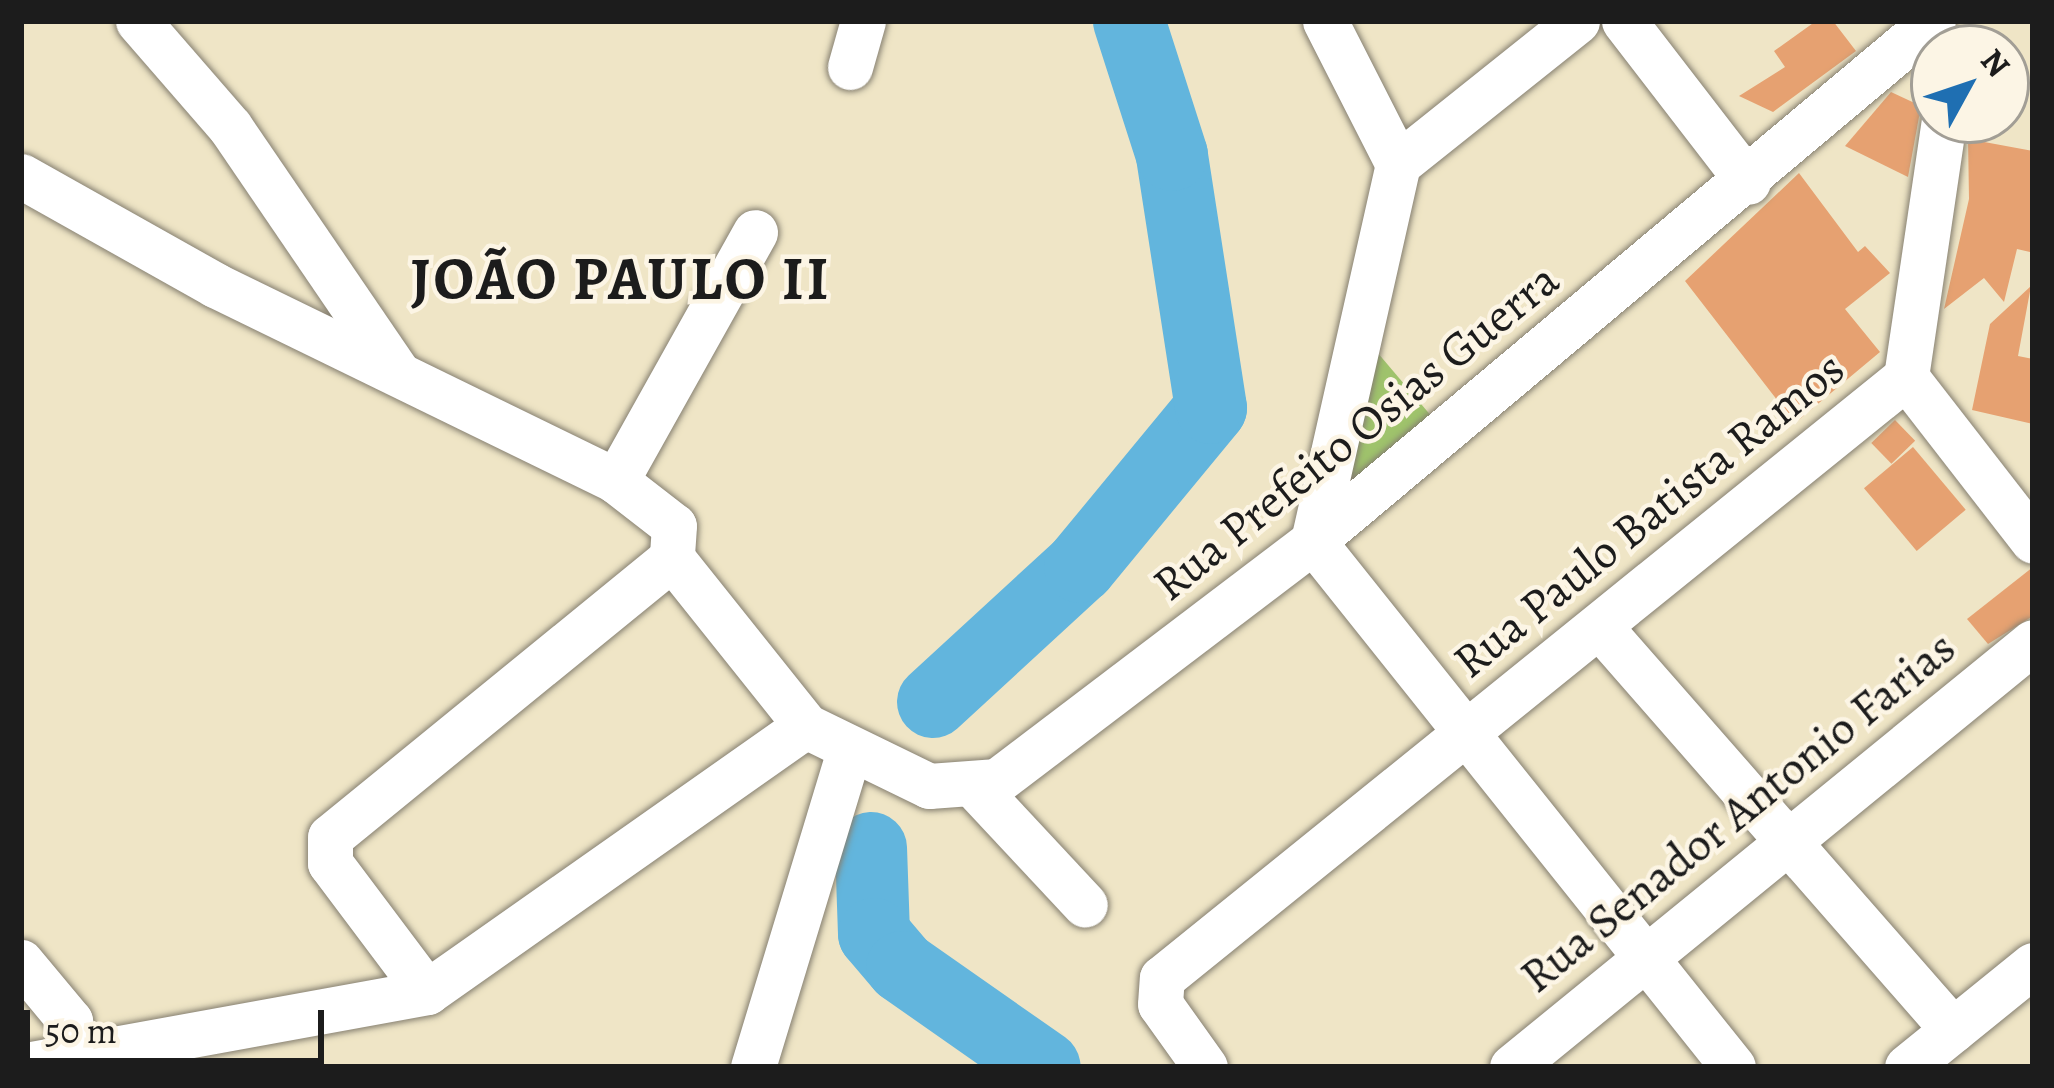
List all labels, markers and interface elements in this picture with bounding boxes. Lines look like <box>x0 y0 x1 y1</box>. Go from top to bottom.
north arrow <box>1910 24 2030 144</box>
text: N <box>1971 39 2021 86</box>
district label: JOÃO PAULO II <box>411 243 831 315</box>
street label: Rua Prefeito Osias Guerra <box>1142 251 1570 613</box>
street label: Rua Paulo Batista Ramos <box>1442 340 1856 690</box>
street label: Rua Senador Antonio Farias <box>1509 619 1967 1005</box>
scale bar <box>30 986 330 1060</box>
text: 50 m <box>45 1006 117 1055</box>

